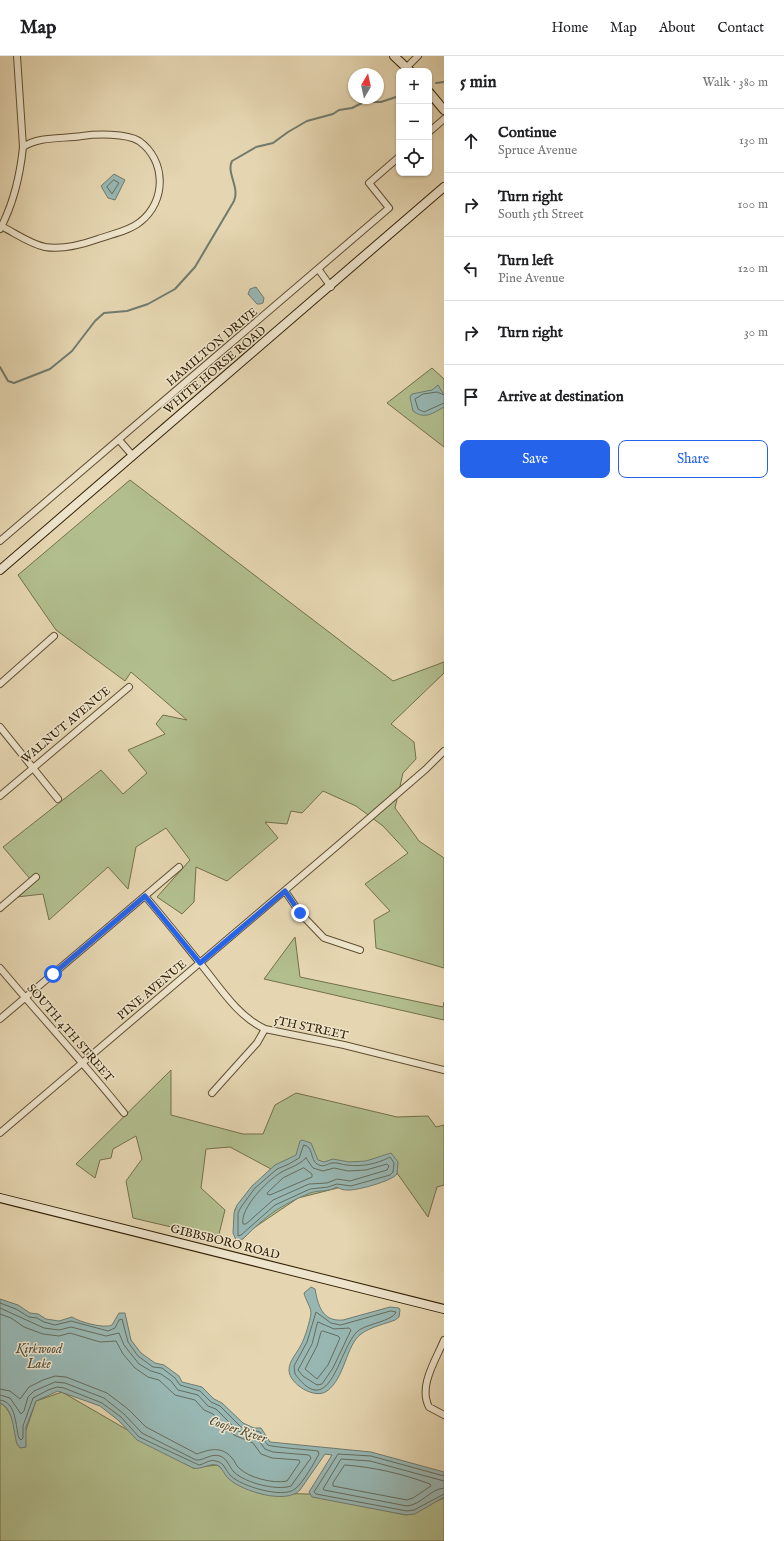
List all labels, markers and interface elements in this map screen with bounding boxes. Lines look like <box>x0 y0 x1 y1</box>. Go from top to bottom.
text: Map <box>20 16 56 40</box>
text: Home <box>552 19 588 37</box>
text: Map <box>610 19 637 37</box>
text: About <box>659 19 695 37</box>
text: Contact <box>717 19 764 37</box>
north arrow <box>348 68 384 104</box>
map controls <box>396 68 432 176</box>
button: + <box>396 68 432 104</box>
text: 5 min <box>460 72 497 93</box>
text: Walk · 380 m <box>703 74 768 91</box>
button: − <box>396 104 432 140</box>
text: Continue <box>498 123 556 142</box>
icon: ahead <box>460 130 482 152</box>
text: 130 m <box>739 132 768 149</box>
button: locate <box>396 140 432 176</box>
text: Spruce Avenue <box>498 142 577 159</box>
text: Turn right <box>498 187 563 206</box>
icon: right <box>460 194 482 216</box>
text: 100 m <box>738 196 768 213</box>
text: South 5th Street <box>498 206 584 223</box>
text: Turn left <box>498 251 554 270</box>
icon: left <box>460 258 482 280</box>
text: 120 m <box>738 260 768 277</box>
text: Pine Avenue <box>498 270 564 287</box>
street label: HAMILTON DRIVE <box>163 305 261 389</box>
icon: right <box>460 322 482 344</box>
street label: WHITE HORSE ROAD <box>161 323 270 417</box>
text: Turn right <box>498 323 563 342</box>
text: 30 m <box>744 324 768 341</box>
icon: arrive <box>460 386 482 408</box>
text: Arrive at destination <box>498 387 624 406</box>
button: Save <box>460 440 610 478</box>
button: Share <box>618 440 768 478</box>
street label: WALNUT AVENUE <box>18 683 114 767</box>
route end <box>291 904 309 922</box>
street label: PINE AVENUE <box>114 957 190 1023</box>
route start <box>44 965 62 983</box>
street label: SOUTH 4TH STREET <box>23 981 117 1085</box>
street label: 5TH STREET <box>273 1013 350 1043</box>
street label: GIBBSBORO ROAD <box>169 1221 282 1263</box>
water label: Kirkwood Lake <box>15 1341 63 1373</box>
water label: Cooper River <box>207 1413 270 1447</box>

